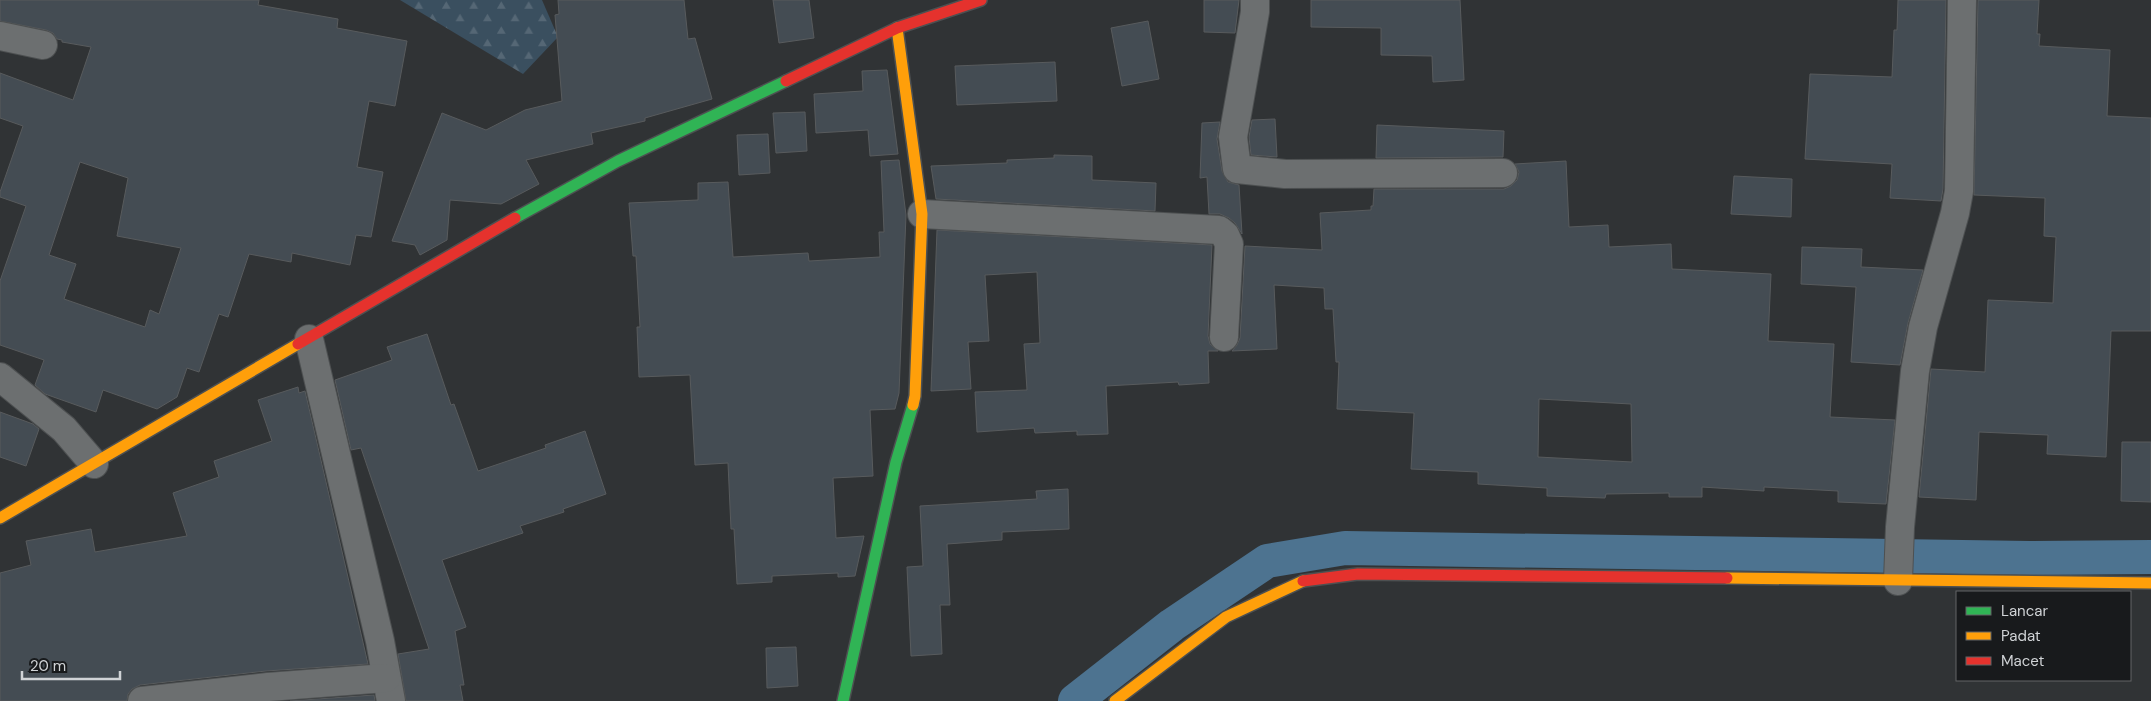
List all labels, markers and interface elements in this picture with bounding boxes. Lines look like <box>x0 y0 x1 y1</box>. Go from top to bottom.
legend <box>1956 591 2131 681</box>
text: Lancar <box>2001 601 2048 621</box>
text: Padat <box>2001 626 2041 646</box>
scale bar <box>22 648 120 680</box>
text: Macet <box>2001 651 2045 671</box>
text: 20 m <box>30 656 66 676</box>

